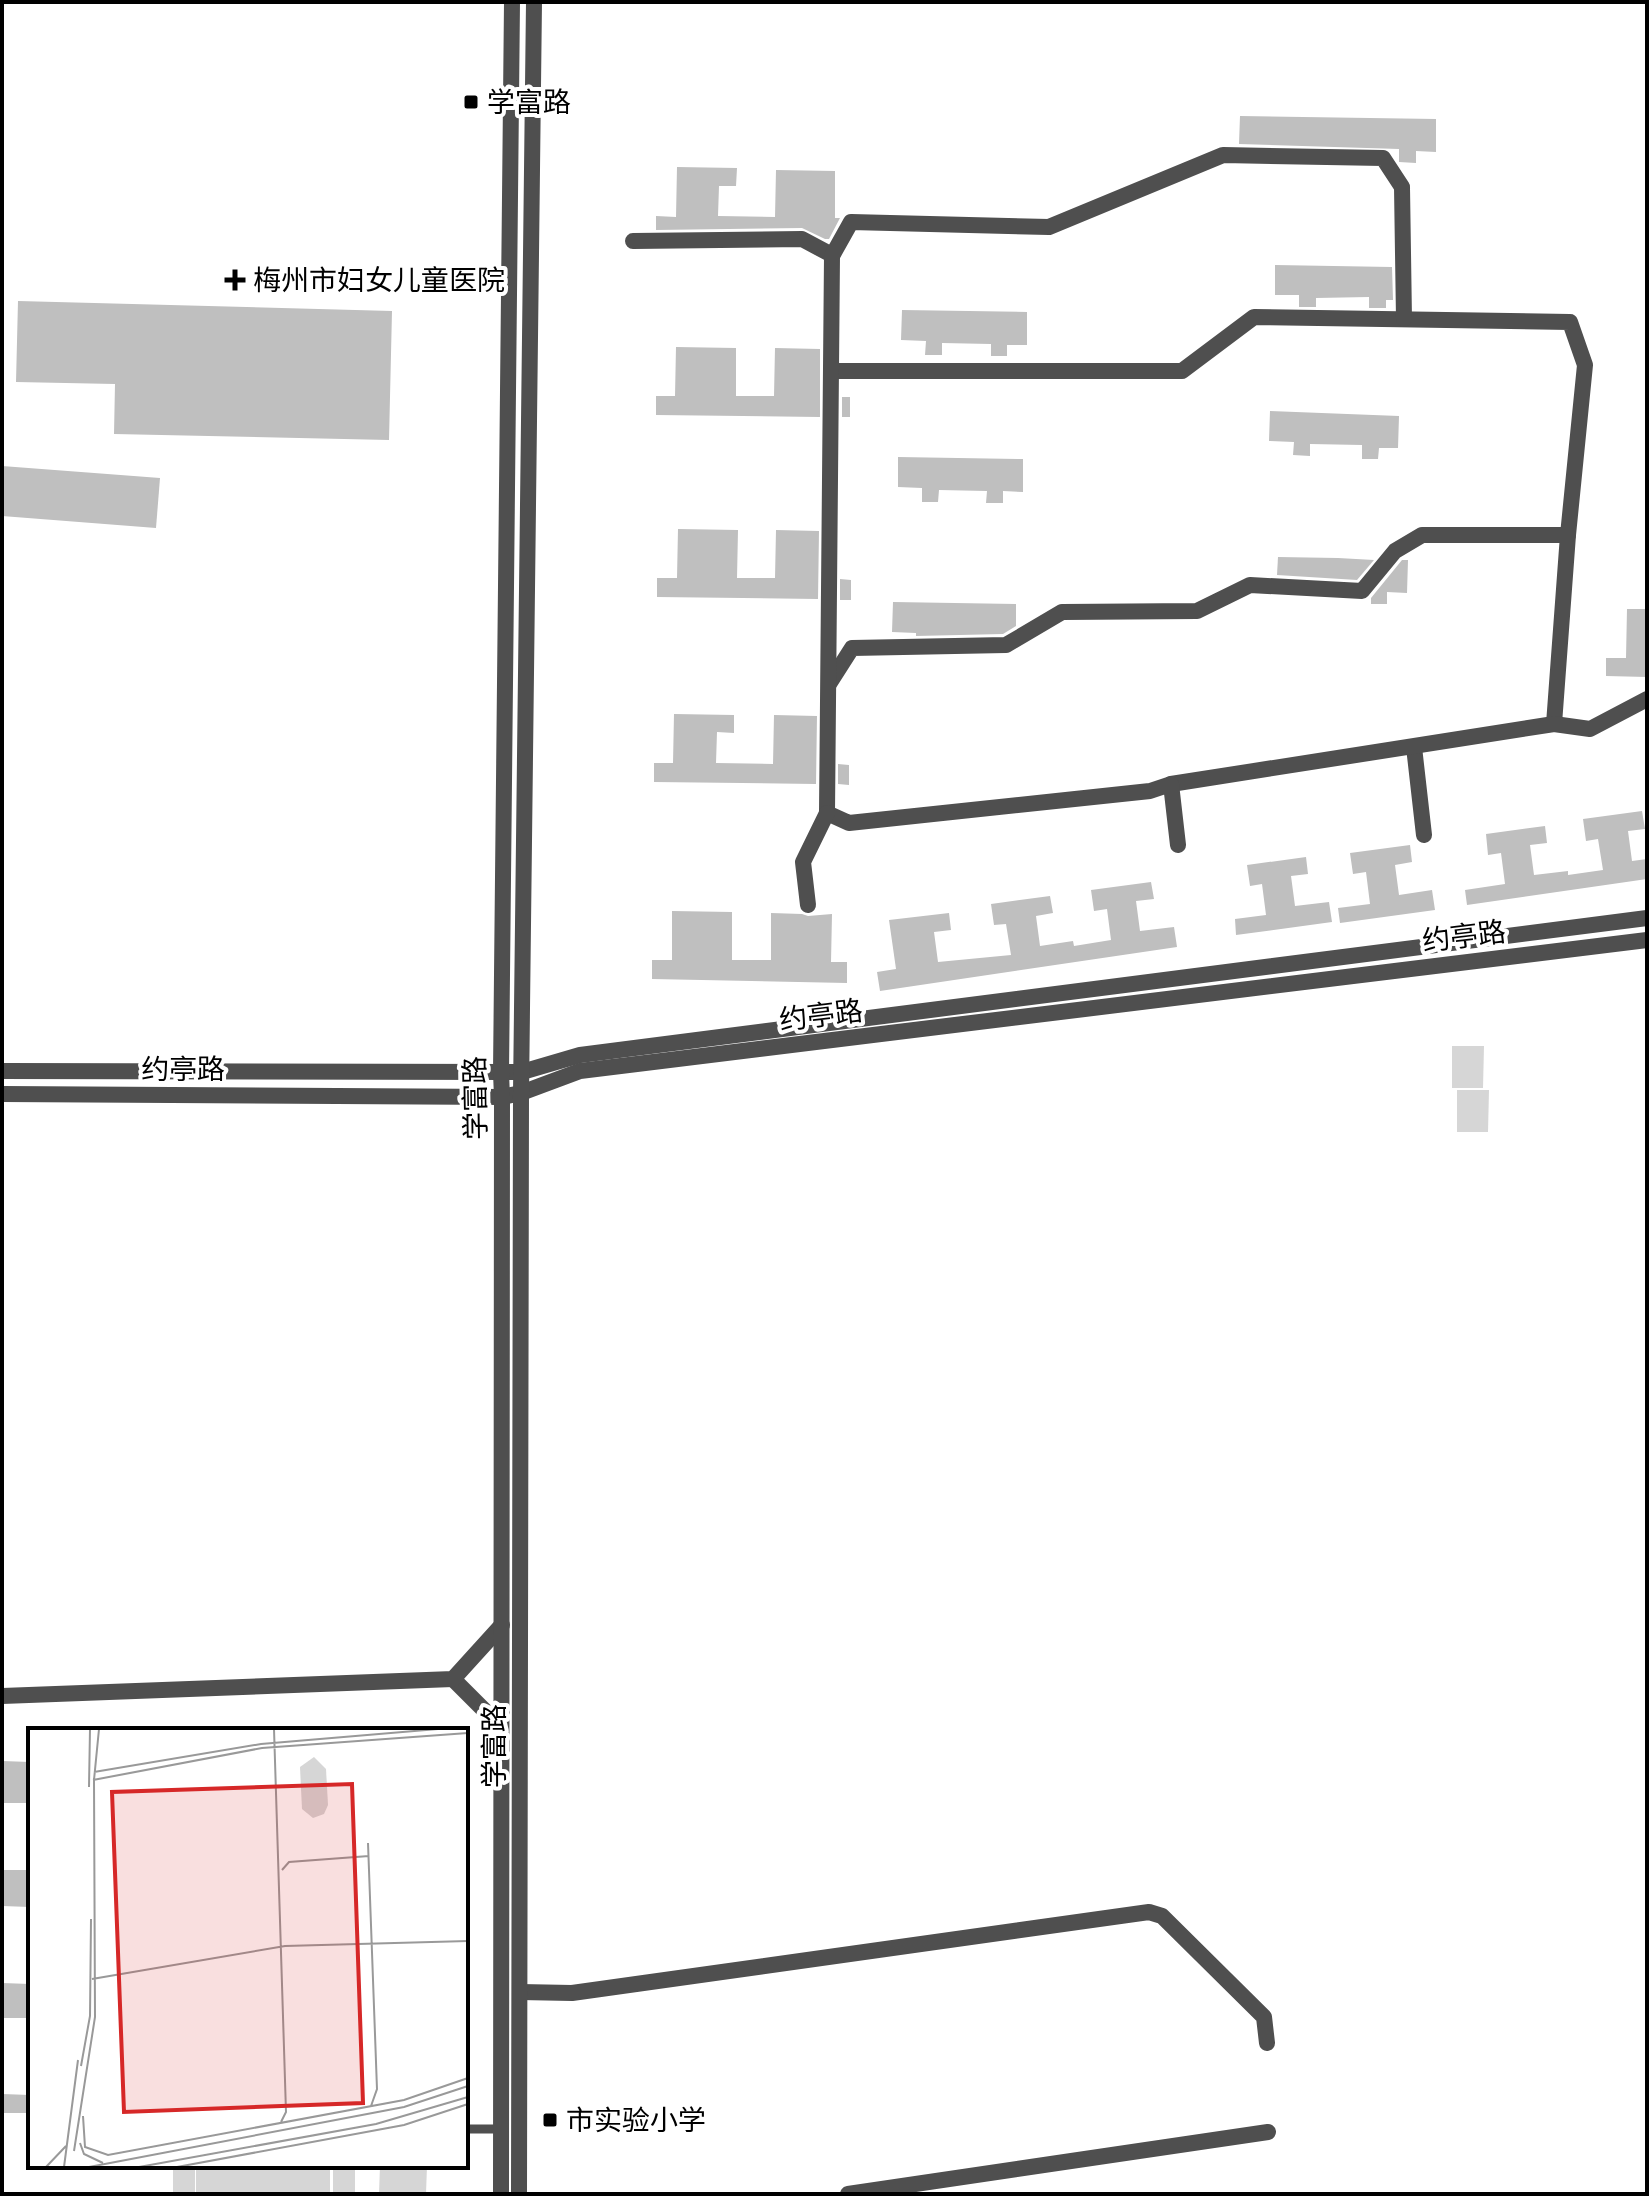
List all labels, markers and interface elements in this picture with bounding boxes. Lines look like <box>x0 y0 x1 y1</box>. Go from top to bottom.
place label: 学富路 <box>487 80 571 123</box>
marker: 学富路 <box>462 93 480 111</box>
place label: 梅州市妇女儿童医院 <box>253 258 505 301</box>
marker: 梅州市妇女儿童医院 <box>224 269 246 291</box>
street label: 约亭路 <box>1420 909 1508 962</box>
street label: 约亭路 <box>777 988 865 1041</box>
street label: 约亭路 <box>141 1047 225 1090</box>
street label: 学富路 <box>452 1056 497 1140</box>
street label: 学富路 <box>472 1704 515 1788</box>
inset map <box>28 1728 468 2168</box>
place label: 市实验小学 <box>566 2098 706 2141</box>
marker: 市实验小学 <box>541 2111 559 2129</box>

